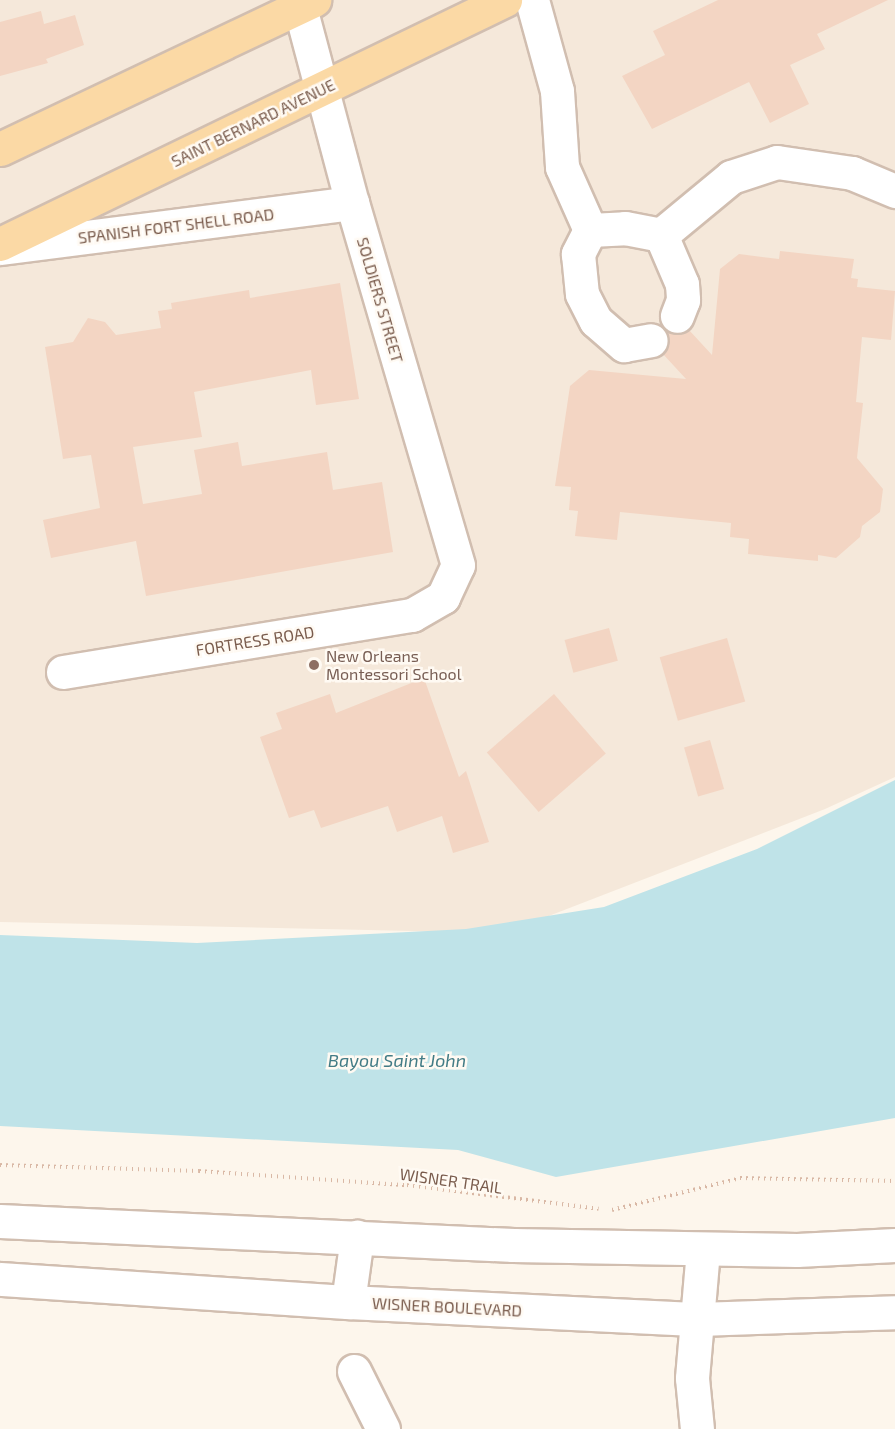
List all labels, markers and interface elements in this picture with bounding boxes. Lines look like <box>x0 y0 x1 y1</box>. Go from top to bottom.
street label: SAINT BERNARD AVENUE <box>168 75 338 171</box>
street label: SPANISH FORT SHELL ROAD <box>77 204 275 248</box>
street label: SOLDIERS STREET <box>353 235 407 365</box>
street label: FORTRESS ROAD <box>194 622 316 660</box>
place label: New Orleans Montessori School <box>326 646 461 684</box>
marker: New Orleans Montessori School <box>307 658 321 672</box>
water label: Bayou Saint John <box>328 1049 466 1071</box>
street label: WISNER TRAIL <box>398 1164 504 1198</box>
street label: WISNER BOULEVARD <box>372 1293 522 1321</box>

